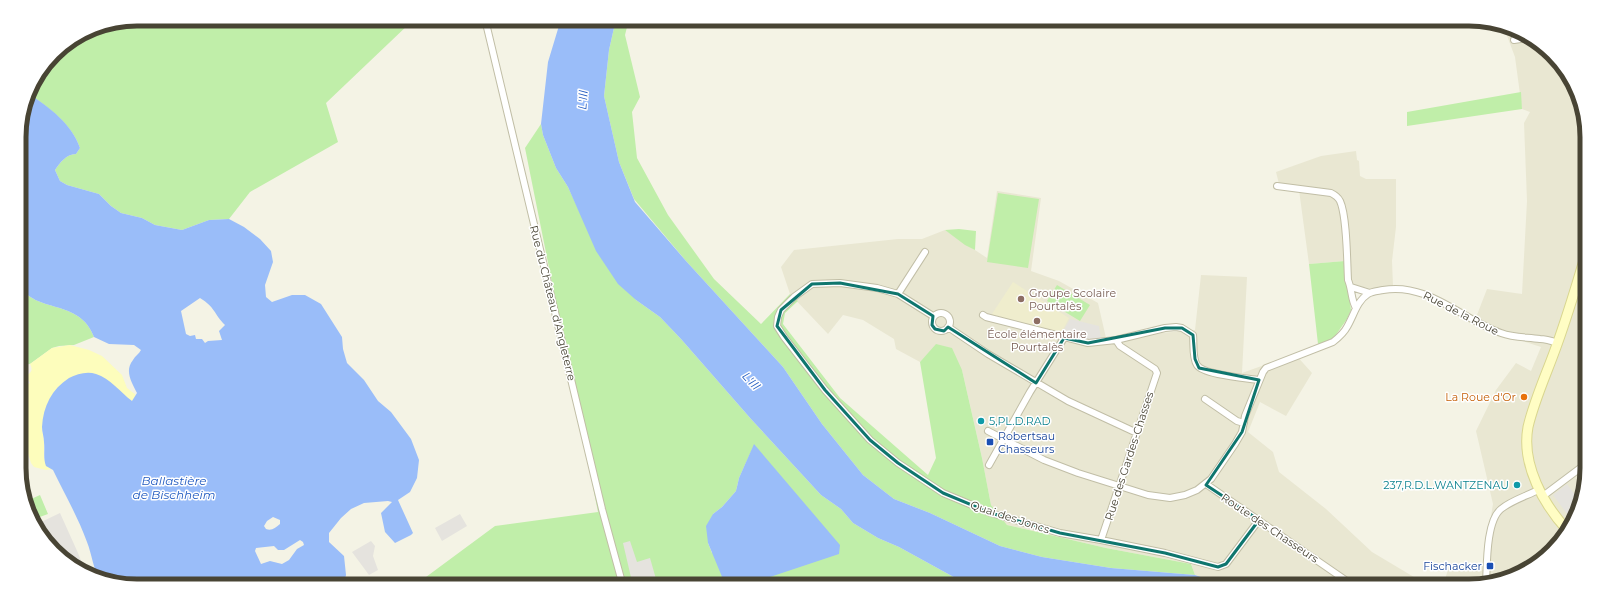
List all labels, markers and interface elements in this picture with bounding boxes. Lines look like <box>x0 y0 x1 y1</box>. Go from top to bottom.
water label: L'Ill <box>574 89 591 110</box>
street label: Rue du Château d'Angleterre <box>527 224 579 382</box>
place label: Groupe Scolaire Pourtalès <box>1029 286 1116 313</box>
street label: Rue de la Roue <box>1421 288 1502 338</box>
marker: Groupe Scolaire Pourtalès <box>1016 294 1026 304</box>
marker: École élémentaire Pourtalès <box>1032 316 1042 326</box>
place label: École élémentaire Pourtalès <box>987 327 1087 354</box>
water label: L'Ill <box>739 368 764 394</box>
street label: Rue des Gardes-Chasses <box>1102 389 1157 522</box>
place label: La Roue d'Or <box>1445 390 1516 404</box>
marker: La Roue d'Or <box>1519 392 1529 402</box>
place label: 5,PL.D.RAD <box>989 414 1051 428</box>
marker: 5,PL.D.RAD <box>976 416 986 426</box>
place label: Robertsau Chasseurs <box>998 429 1055 456</box>
marker: Robertsau Chasseurs <box>985 437 995 447</box>
water label: Ballastière de Bischheim <box>133 473 215 502</box>
place label: 237,R.D.L.WANTZENAU <box>1383 478 1509 492</box>
marker: 237,R.D.L.WANTZENAU <box>1512 480 1522 490</box>
street label: Route des Chasseurs <box>1219 490 1322 566</box>
street label: Quai des Joncs <box>969 498 1052 537</box>
place label: Fischacker <box>1423 559 1482 573</box>
marker: Fischacker <box>1485 561 1495 571</box>

